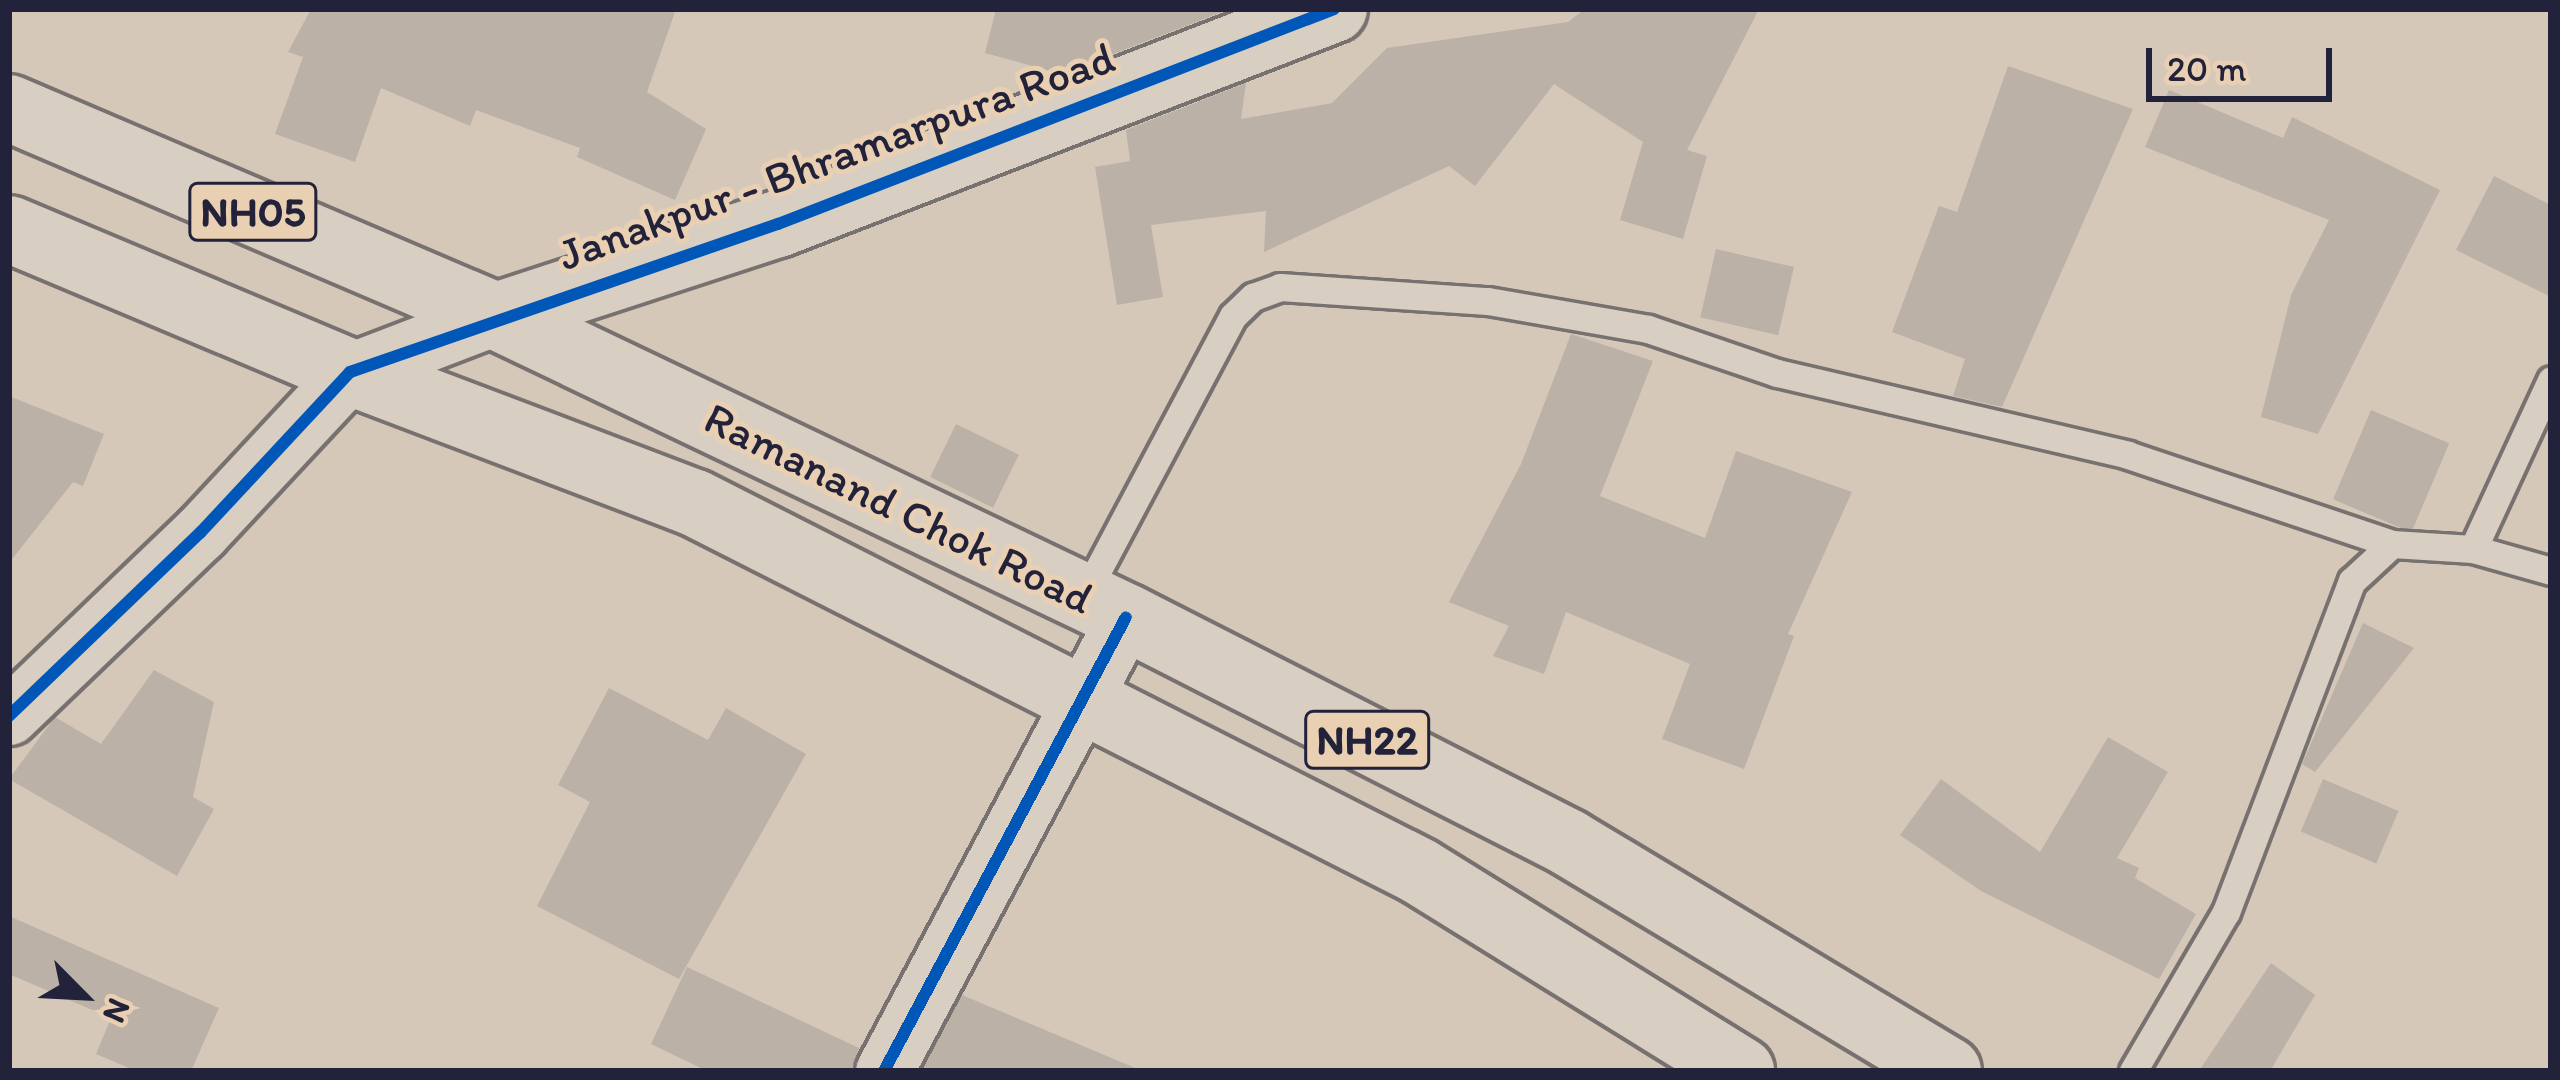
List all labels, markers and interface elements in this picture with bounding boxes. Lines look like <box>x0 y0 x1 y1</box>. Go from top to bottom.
scale bar <box>2152 24 2338 98</box>
street label: Janakpur - Bhramarpura Road <box>551 30 1121 282</box>
text: 20 m <box>2167 47 2247 90</box>
road number: NH05 <box>187 176 319 248</box>
street label: Ramanand Chok Road <box>696 391 1102 625</box>
road number: NH22 <box>1304 704 1430 776</box>
north arrow <box>24 936 144 1056</box>
text: N <box>95 993 140 1029</box>

